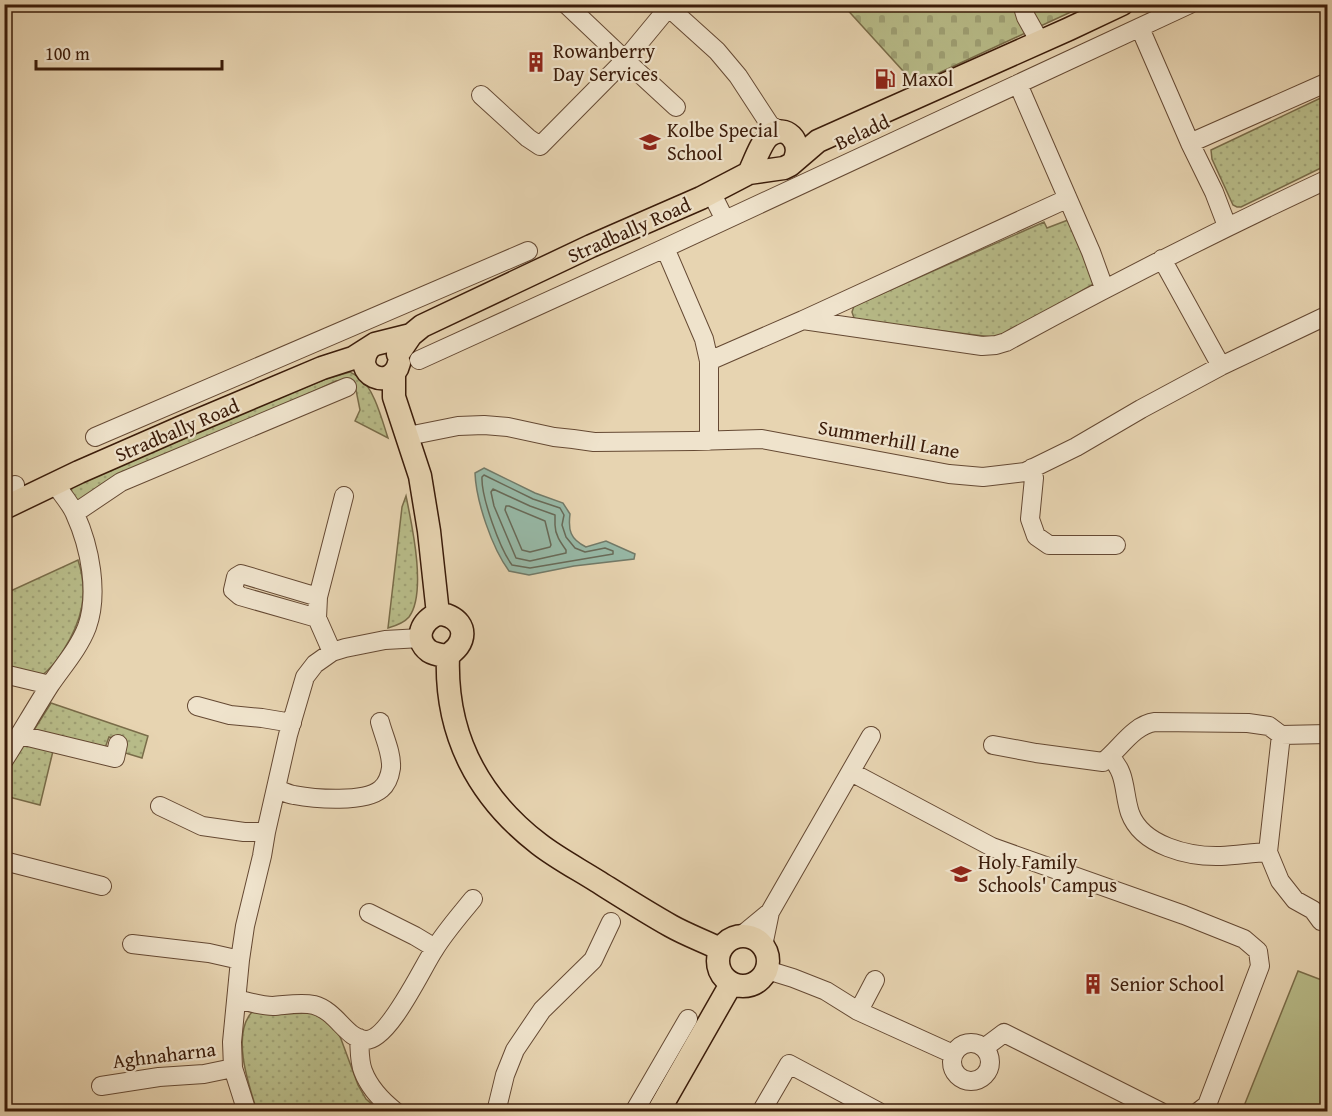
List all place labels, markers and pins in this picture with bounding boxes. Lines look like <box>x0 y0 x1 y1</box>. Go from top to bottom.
place label: Rowanberry Day Services <box>553 36 658 88</box>
building icon: Rowanberry Day Services <box>524 50 548 74</box>
place label: Maxol <box>902 64 954 93</box>
fuel station icon: Maxol <box>873 67 897 91</box>
place label: Kolbe Special School <box>667 115 779 167</box>
school or university icon: Kolbe Special School <box>638 130 662 154</box>
place label: Holy Family Schools' Campus <box>978 847 1117 899</box>
school or university icon: Holy Family Schools' Campus <box>949 862 973 886</box>
place label: Senior School <box>1110 969 1225 998</box>
building icon: Senior School <box>1081 972 1105 996</box>

